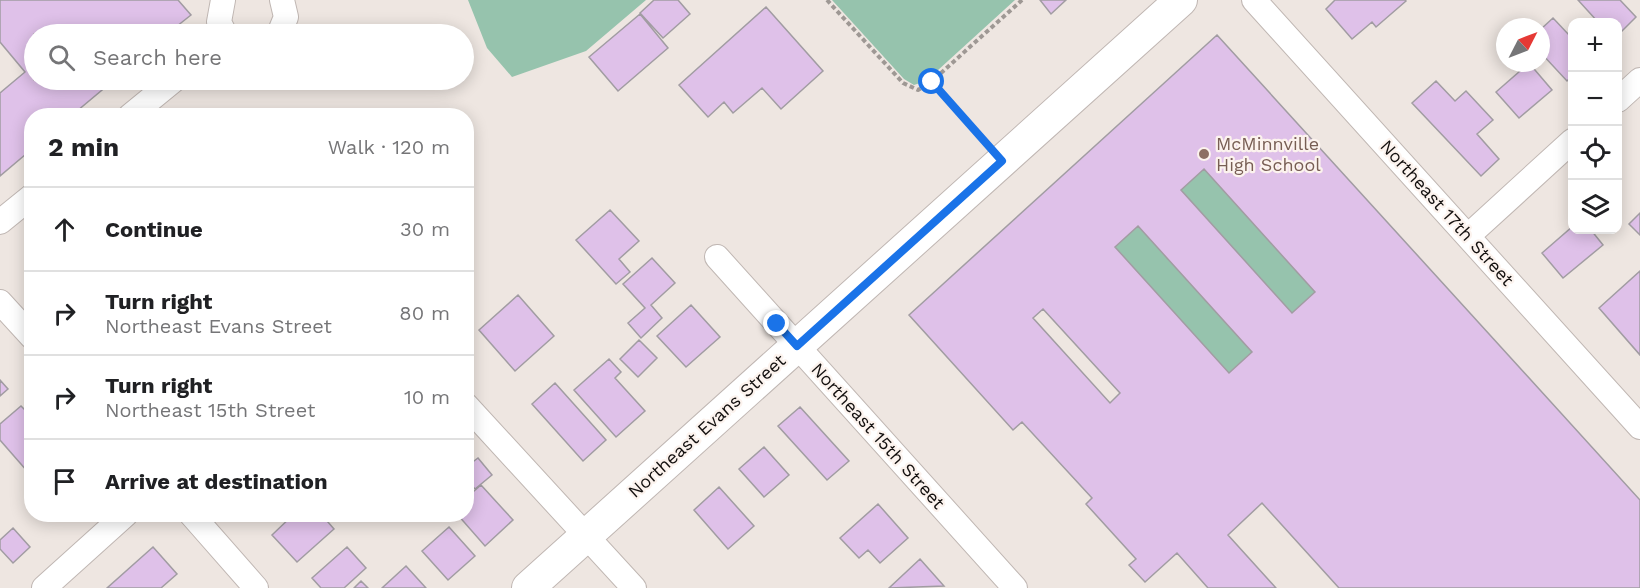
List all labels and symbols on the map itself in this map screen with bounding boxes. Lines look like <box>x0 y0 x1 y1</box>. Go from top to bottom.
north arrow <box>1496 18 1550 72</box>
route start <box>918 68 944 94</box>
place label: McMinnville High School <box>1216 133 1321 175</box>
street label: Northeast 17th Street <box>1376 135 1519 290</box>
marker: McMinnville High School <box>1197 147 1211 161</box>
route end <box>763 310 789 336</box>
street label: Northeast Evans Street <box>624 349 790 502</box>
street label: Northeast 15th Street <box>807 358 950 513</box>

